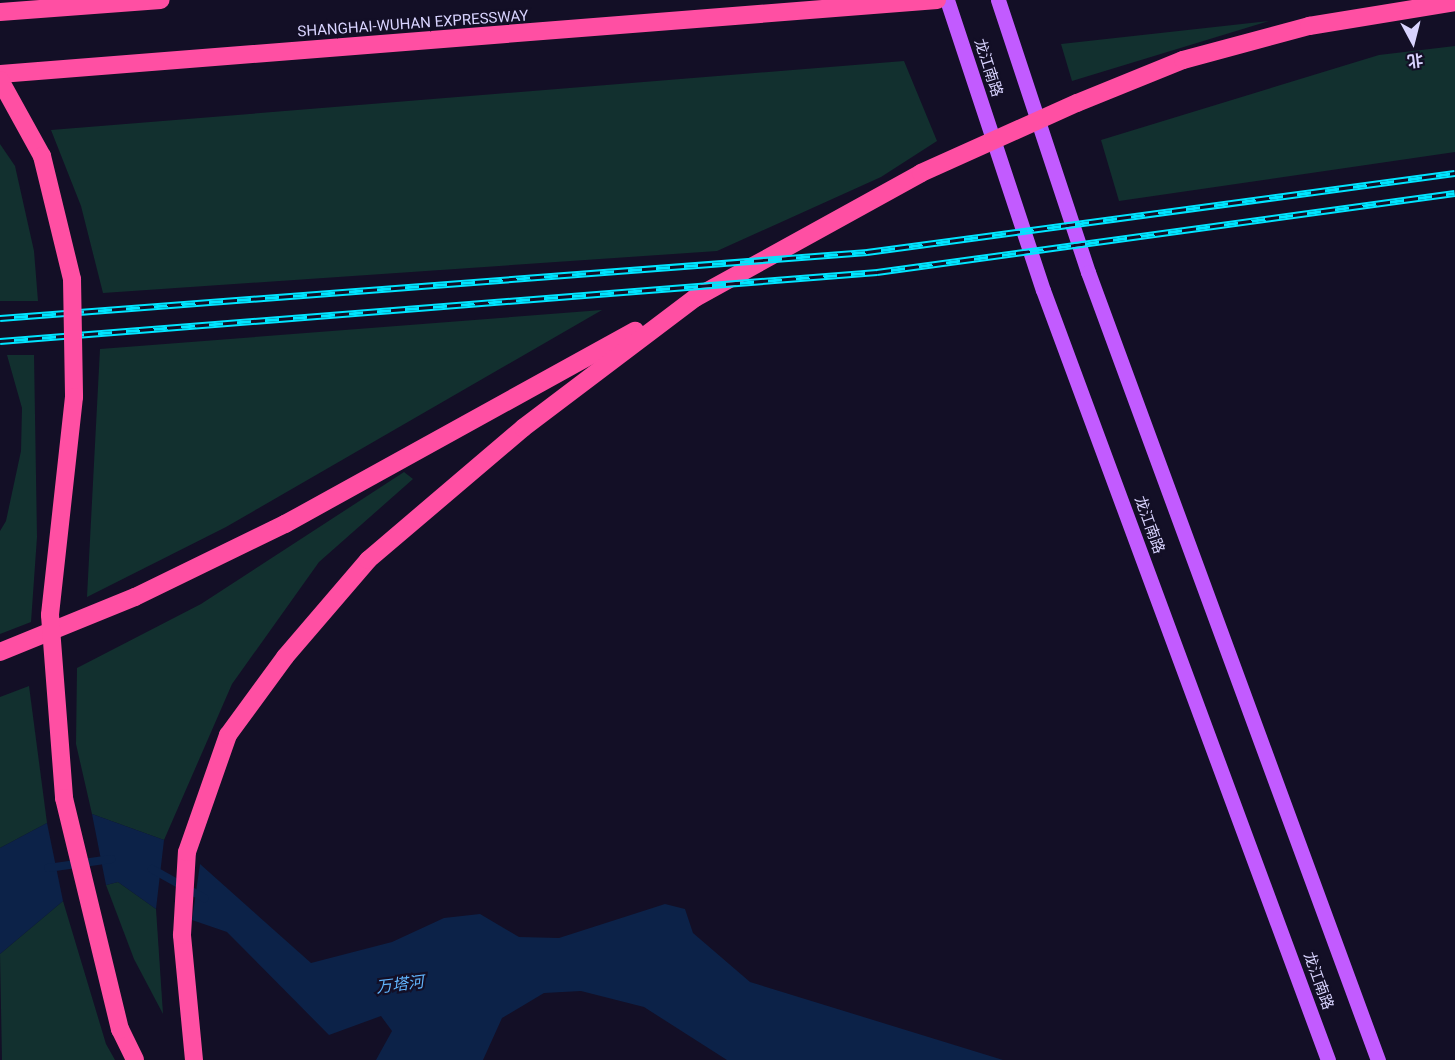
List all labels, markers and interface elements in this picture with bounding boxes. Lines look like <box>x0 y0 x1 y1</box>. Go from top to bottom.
street label: SHANGHAI-WUHAN EXPRESSWAY <box>297 7 529 41</box>
north arrow <box>1383 12 1443 72</box>
street label: 龙江南路 <box>970 37 1006 99</box>
text: 北 <box>1406 50 1424 71</box>
street label: 龙江南路 <box>1130 494 1168 556</box>
street label: 龙江南路 <box>1299 950 1337 1012</box>
water label: 万塔河 <box>375 973 425 997</box>

